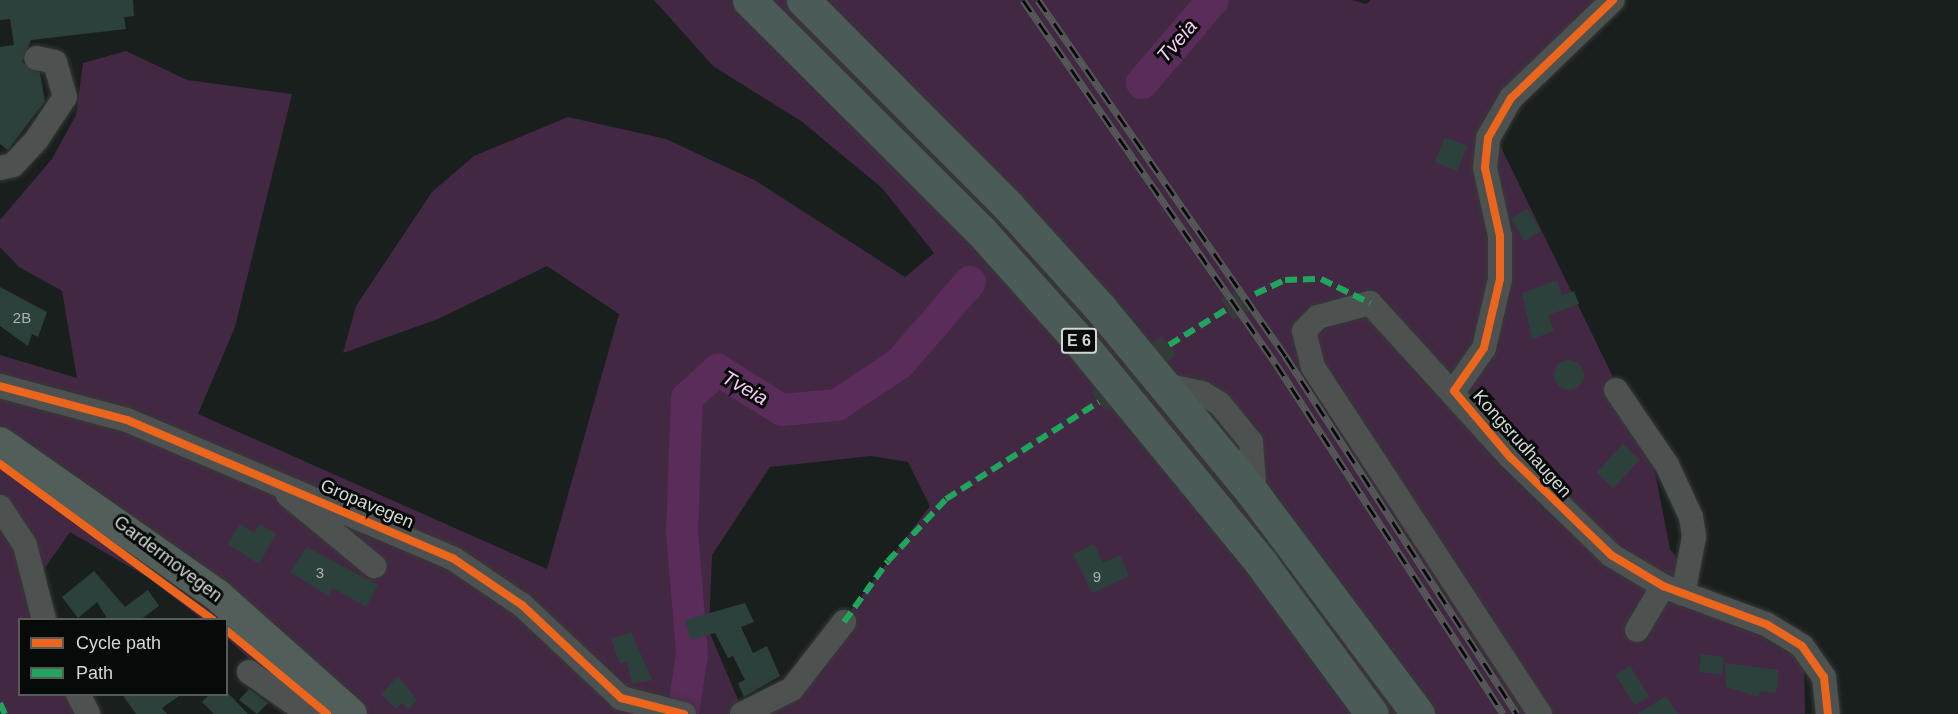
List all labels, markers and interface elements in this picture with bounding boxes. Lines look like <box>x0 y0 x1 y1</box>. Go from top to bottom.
water label: Tveia <box>1152 15 1202 67</box>
house number: 2B <box>13 309 31 327</box>
road number: E 6 <box>1060 328 1098 354</box>
water label: Tveia <box>718 365 772 411</box>
street label: Kongsrudhaugen <box>1468 386 1576 502</box>
street label: Gropavegen <box>317 475 417 533</box>
street label: Gardermovegen <box>110 511 226 607</box>
house number: 3 <box>316 564 324 582</box>
house number: 9 <box>1093 568 1101 586</box>
legend <box>18 618 228 696</box>
text: Cycle path <box>76 633 161 653</box>
text: Path <box>76 663 113 683</box>

